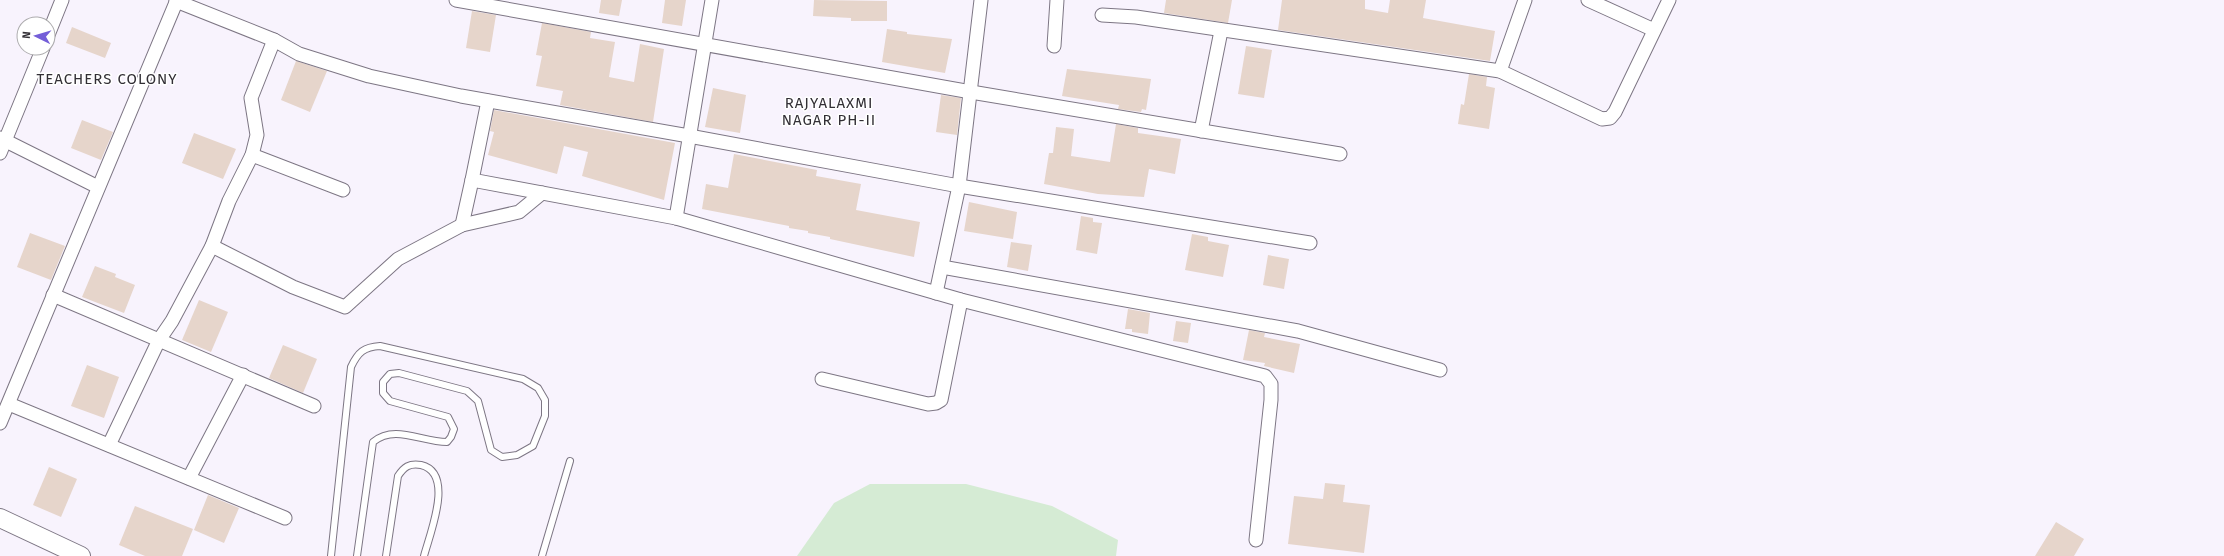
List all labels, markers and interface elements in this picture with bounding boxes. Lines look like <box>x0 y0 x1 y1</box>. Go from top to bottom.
north arrow <box>16 16 56 56</box>
text: N <box>20 31 33 39</box>
district label: TEACHERS COLONY <box>36 70 178 88</box>
district label: RAJYALAXMI NAGAR PH-II <box>782 94 876 129</box>

